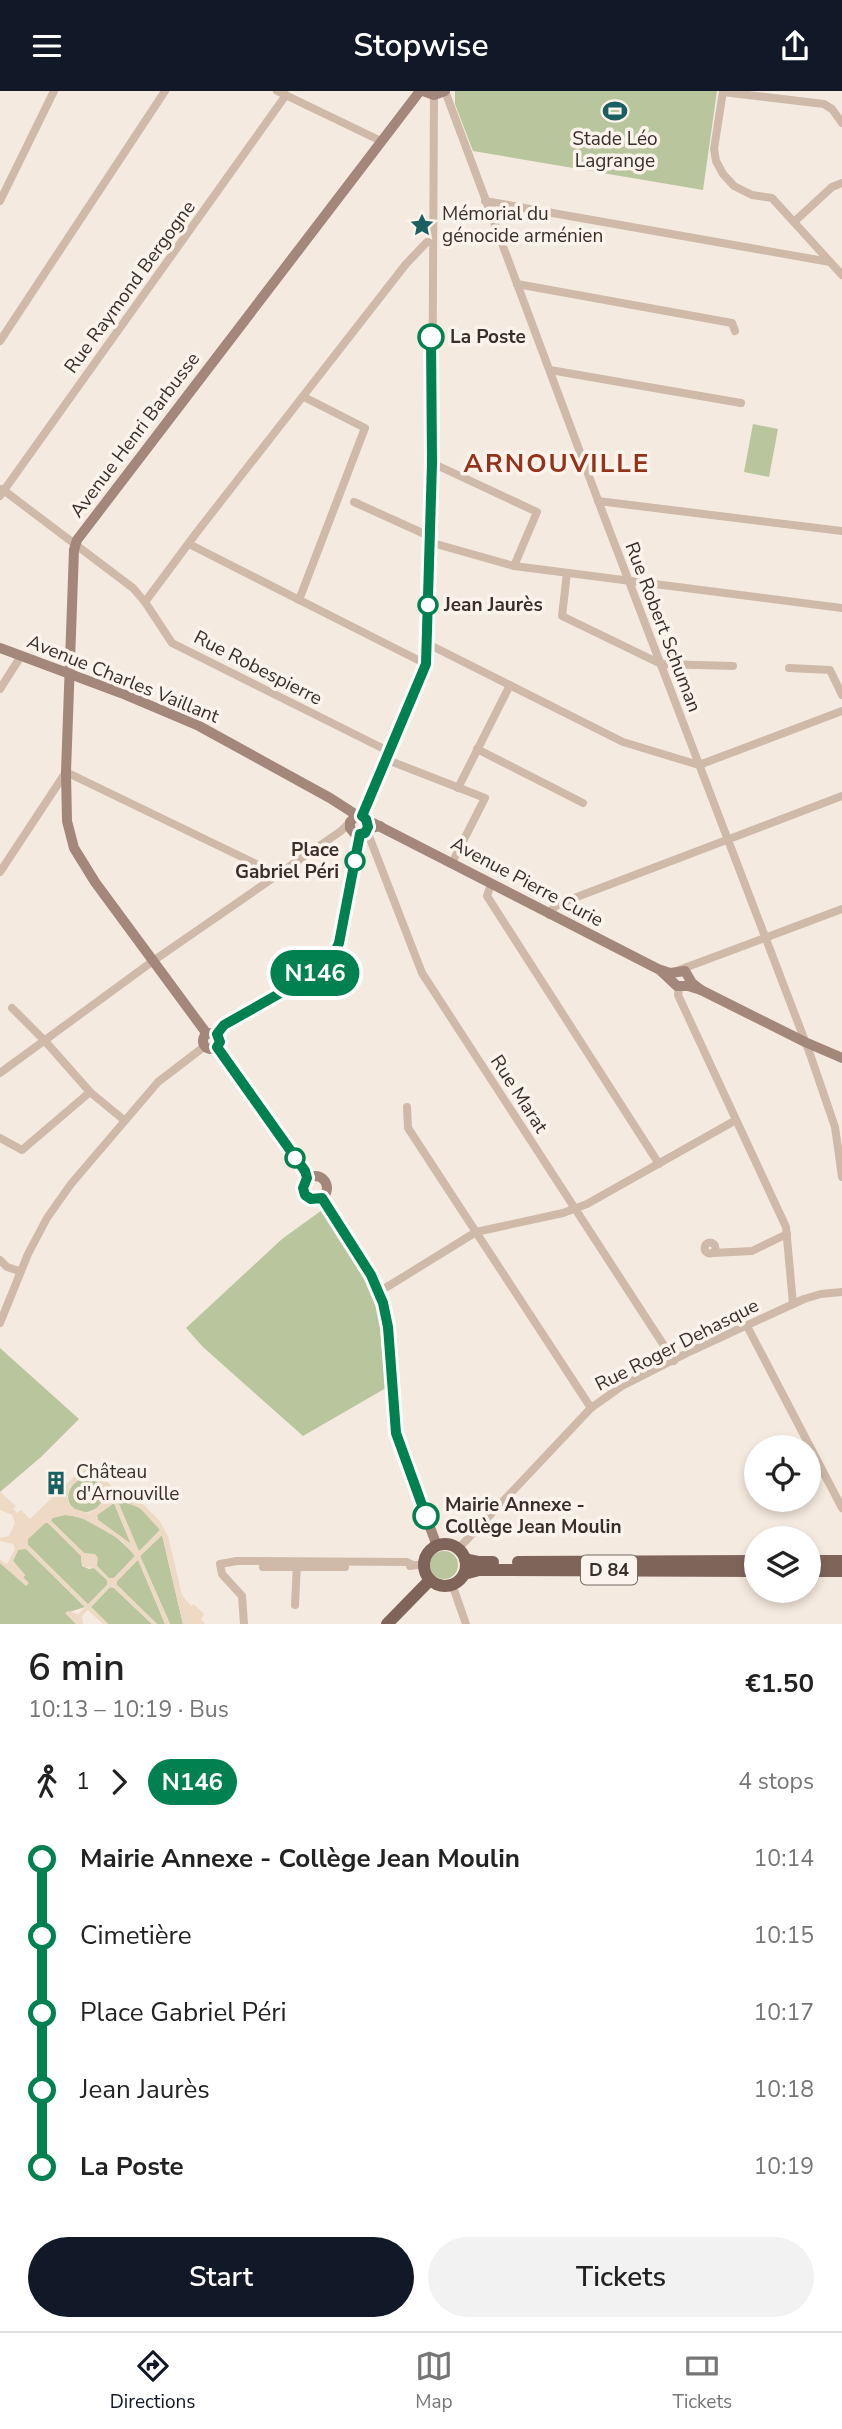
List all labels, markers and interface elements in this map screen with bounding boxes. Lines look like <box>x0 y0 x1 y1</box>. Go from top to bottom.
text: Stopwise <box>353 24 489 67</box>
icon: menu <box>28 27 66 65</box>
icon: share <box>776 27 814 65</box>
sports icon: Stade Léo Lagrange <box>601 97 629 125</box>
place label: Stade Léo Lagrange <box>572 126 658 174</box>
street label: Rue Raymond Bergogne <box>58 195 202 379</box>
place label: Mémorial du génocide arménien <box>442 201 603 249</box>
place icon: Mémorial du génocide arménien <box>408 211 436 239</box>
marker: La Poste <box>418 324 444 350</box>
place label: La Poste <box>450 324 526 350</box>
street label: Avenue Henri Barbusse <box>64 347 206 523</box>
district label: ARNOUVILLE <box>464 446 650 481</box>
street label: Rue Robert Schuman <box>619 538 707 716</box>
place label: Jean Jaurès <box>443 592 543 618</box>
marker: Jean Jaurès <box>418 595 438 615</box>
street label: Rue Robespierre <box>189 624 327 712</box>
street label: Avenue Charles Vaillant <box>23 629 223 730</box>
street label: Avenue Pierre Curie <box>446 831 608 933</box>
place label: Place Gabriel Péri <box>235 837 339 885</box>
marker: Place Gabriel Péri <box>345 851 365 871</box>
line badge: N146 <box>266 950 364 996</box>
text: N146 <box>284 957 346 989</box>
street label: Rue Marat <box>484 1050 554 1138</box>
unlabelled marker <box>285 1148 305 1168</box>
street label: Rue Roger Dehasque <box>591 1292 763 1398</box>
map controls <box>744 1435 821 1603</box>
button: locate <box>744 1435 821 1512</box>
place label: Château d'Arnouville <box>76 1459 179 1507</box>
building icon: Château d'Arnouville <box>42 1469 70 1497</box>
place label: Mairie Annexe - Collège Jean Moulin <box>445 1492 622 1540</box>
marker: Mairie Annexe - Collège Jean Moulin <box>413 1503 439 1529</box>
button: layers <box>744 1526 821 1603</box>
road number: D 84 <box>581 1555 637 1585</box>
text: 6 min <box>28 1642 125 1693</box>
text: €1.50 <box>745 1666 814 1701</box>
text: 10:13 – 10:19 · Bus <box>28 1694 229 1725</box>
icon: walk <box>28 1763 66 1801</box>
icon: forward <box>100 1763 138 1801</box>
text: 1 <box>76 1766 90 1797</box>
text: N146 <box>162 1766 223 1798</box>
text: 4 stops <box>738 1766 814 1797</box>
text: Mairie Annexe - Collège Jean Moulin <box>80 1841 520 1876</box>
text: 10:14 <box>754 1843 814 1874</box>
text: Cimetière <box>80 1918 192 1953</box>
text: 10:15 <box>754 1920 814 1951</box>
text: Place Gabriel Péri <box>80 1995 287 2030</box>
text: 10:17 <box>754 1997 814 2028</box>
text: Jean Jaurès <box>80 2072 210 2107</box>
text: 10:18 <box>754 2074 814 2105</box>
text: La Poste <box>80 2149 184 2184</box>
text: 10:19 <box>754 2151 814 2182</box>
button: Start <box>28 2237 414 2317</box>
button: Tickets <box>428 2237 814 2317</box>
tab: Directions <box>110 2347 195 2415</box>
tab: Map <box>415 2347 453 2415</box>
tab: Tickets <box>672 2347 732 2415</box>

